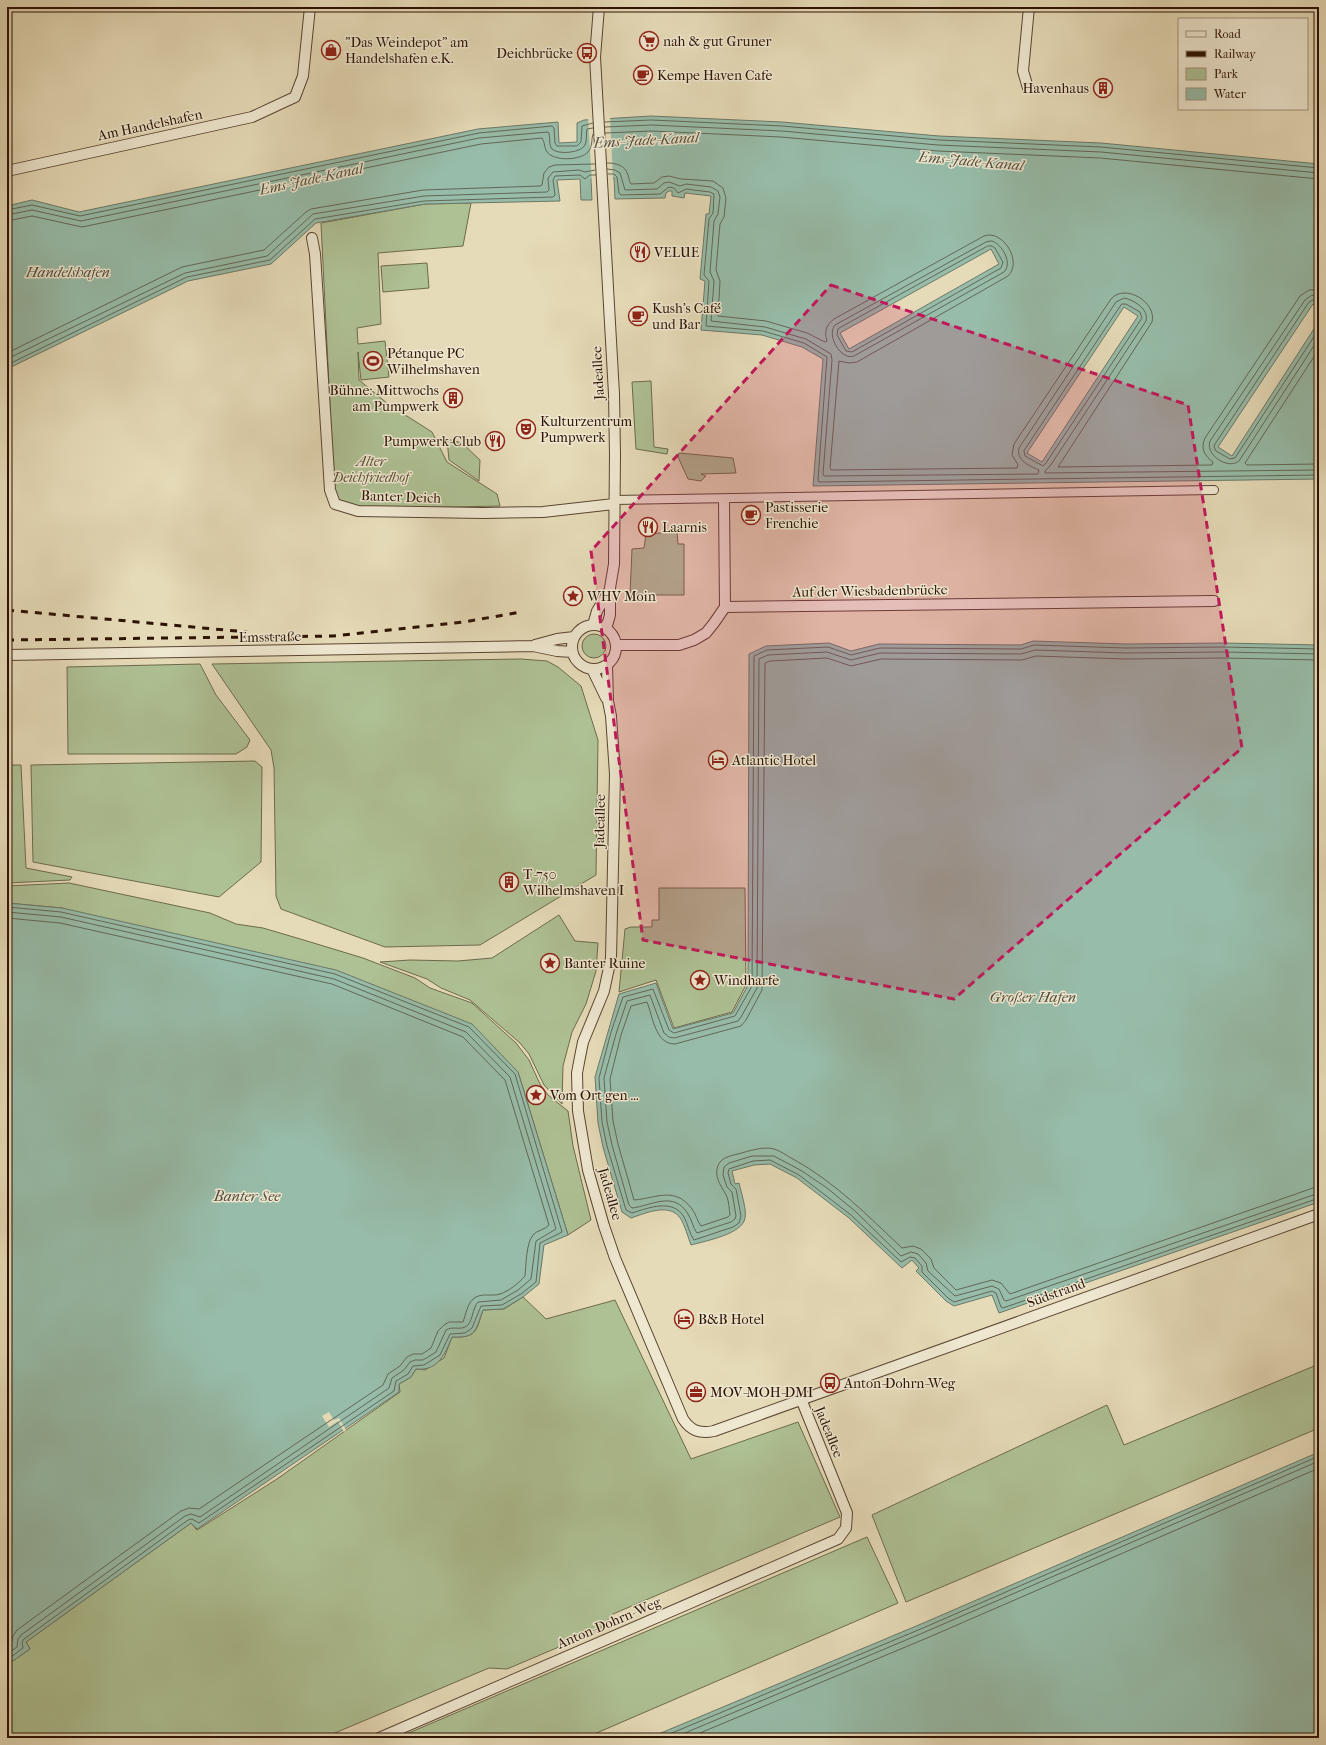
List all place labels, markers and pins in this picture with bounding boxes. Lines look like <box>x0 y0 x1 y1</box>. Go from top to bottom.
supermarket icon: nah & gut Gruner <box>638 30 660 52</box>
place label: nah & gut Gruner <box>663 33 771 50</box>
place label: "Das Weindepot" am Handelshafen e.K. <box>345 34 469 67</box>
shop icon: "Das Weindepot" am Handelshafen e.K. <box>320 39 342 61</box>
bus stop icon: Deichbrücke <box>576 42 598 64</box>
place label: Deichbrücke <box>496 45 573 62</box>
cafe icon: Kempe Haven Cafe <box>632 64 654 86</box>
place label: Kempe Haven Cafe <box>657 67 772 84</box>
building icon: Havenhaus <box>1092 77 1114 99</box>
place label: Havenhaus <box>1023 80 1089 97</box>
restaurant icon: VELUE <box>629 241 651 263</box>
place label: VELUE <box>653 244 700 261</box>
place label: Kush's Café und Bar <box>651 300 721 333</box>
cafe icon: Kush's Café und Bar <box>627 305 649 327</box>
place label: Pétanque PC Wilhelmshaven <box>386 345 480 378</box>
sports icon: Pétanque PC Wilhelmshaven <box>362 350 384 372</box>
place label: Bühne: Mittwochs am Pumpwerk <box>329 382 440 415</box>
building icon: Bühne: Mittwochs am Pumpwerk <box>442 387 464 409</box>
place label: Kulturzentrum Pumpwerk <box>540 413 633 446</box>
theatre icon: Kulturzentrum Pumpwerk <box>515 418 537 440</box>
restaurant icon: Pumpwerk-Club <box>484 430 506 452</box>
place label: Pumpwerk-Club <box>384 433 481 450</box>
place label: Pastisserie Frenchie <box>765 499 828 532</box>
cafe icon: Pastisserie Frenchie <box>740 504 762 526</box>
restaurant icon: Laarnis <box>637 516 659 538</box>
place label: Laarnis <box>662 519 707 536</box>
place icon: WHV Moin <box>562 585 584 607</box>
place label: WHV Moin <box>586 588 656 605</box>
hotel icon: Atlantic Hotel <box>707 749 729 771</box>
place label: Atlantic Hotel <box>731 752 816 769</box>
place label: T-750 Wilhelmshaven I <box>522 866 625 899</box>
building icon: T-750 Wilhelmshaven I <box>498 871 520 893</box>
place icon: Banter Ruine <box>539 952 561 974</box>
place label: Banter Ruine <box>564 955 646 972</box>
place icon: Windharfe <box>689 969 711 991</box>
place label: Windharfe <box>713 972 779 989</box>
place icon: Vom Ort gen ... <box>525 1084 547 1106</box>
place label: Vom Ort gen ... <box>549 1087 639 1104</box>
hotel icon: B&B Hotel <box>673 1308 695 1330</box>
place label: B&B Hotel <box>698 1311 765 1328</box>
bus stop icon: Anton-Dohrn-Weg <box>819 1372 841 1394</box>
place label: Anton-Dohrn-Weg <box>843 1375 956 1392</box>
office icon: MOV-MOH-DMI <box>685 1381 707 1403</box>
place label: MOV-MOH-DMI <box>710 1384 814 1401</box>

